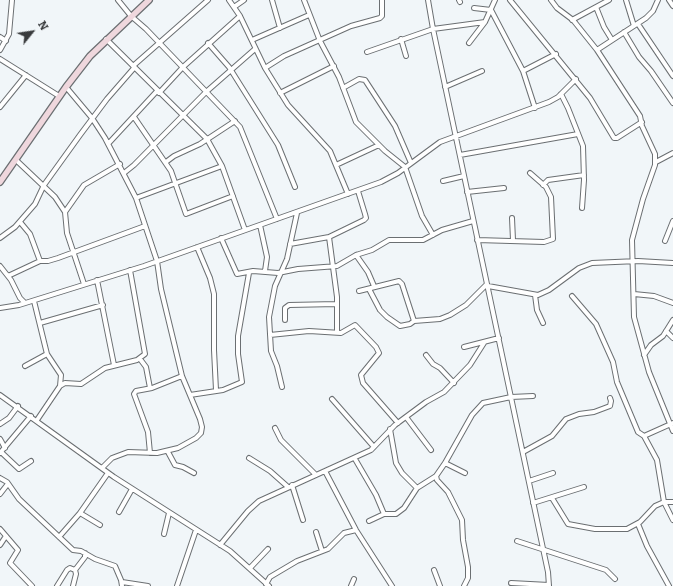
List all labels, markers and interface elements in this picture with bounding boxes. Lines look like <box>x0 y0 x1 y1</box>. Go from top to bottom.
north arrow <box>12 12 52 52</box>
text: N <box>35 19 51 33</box>

